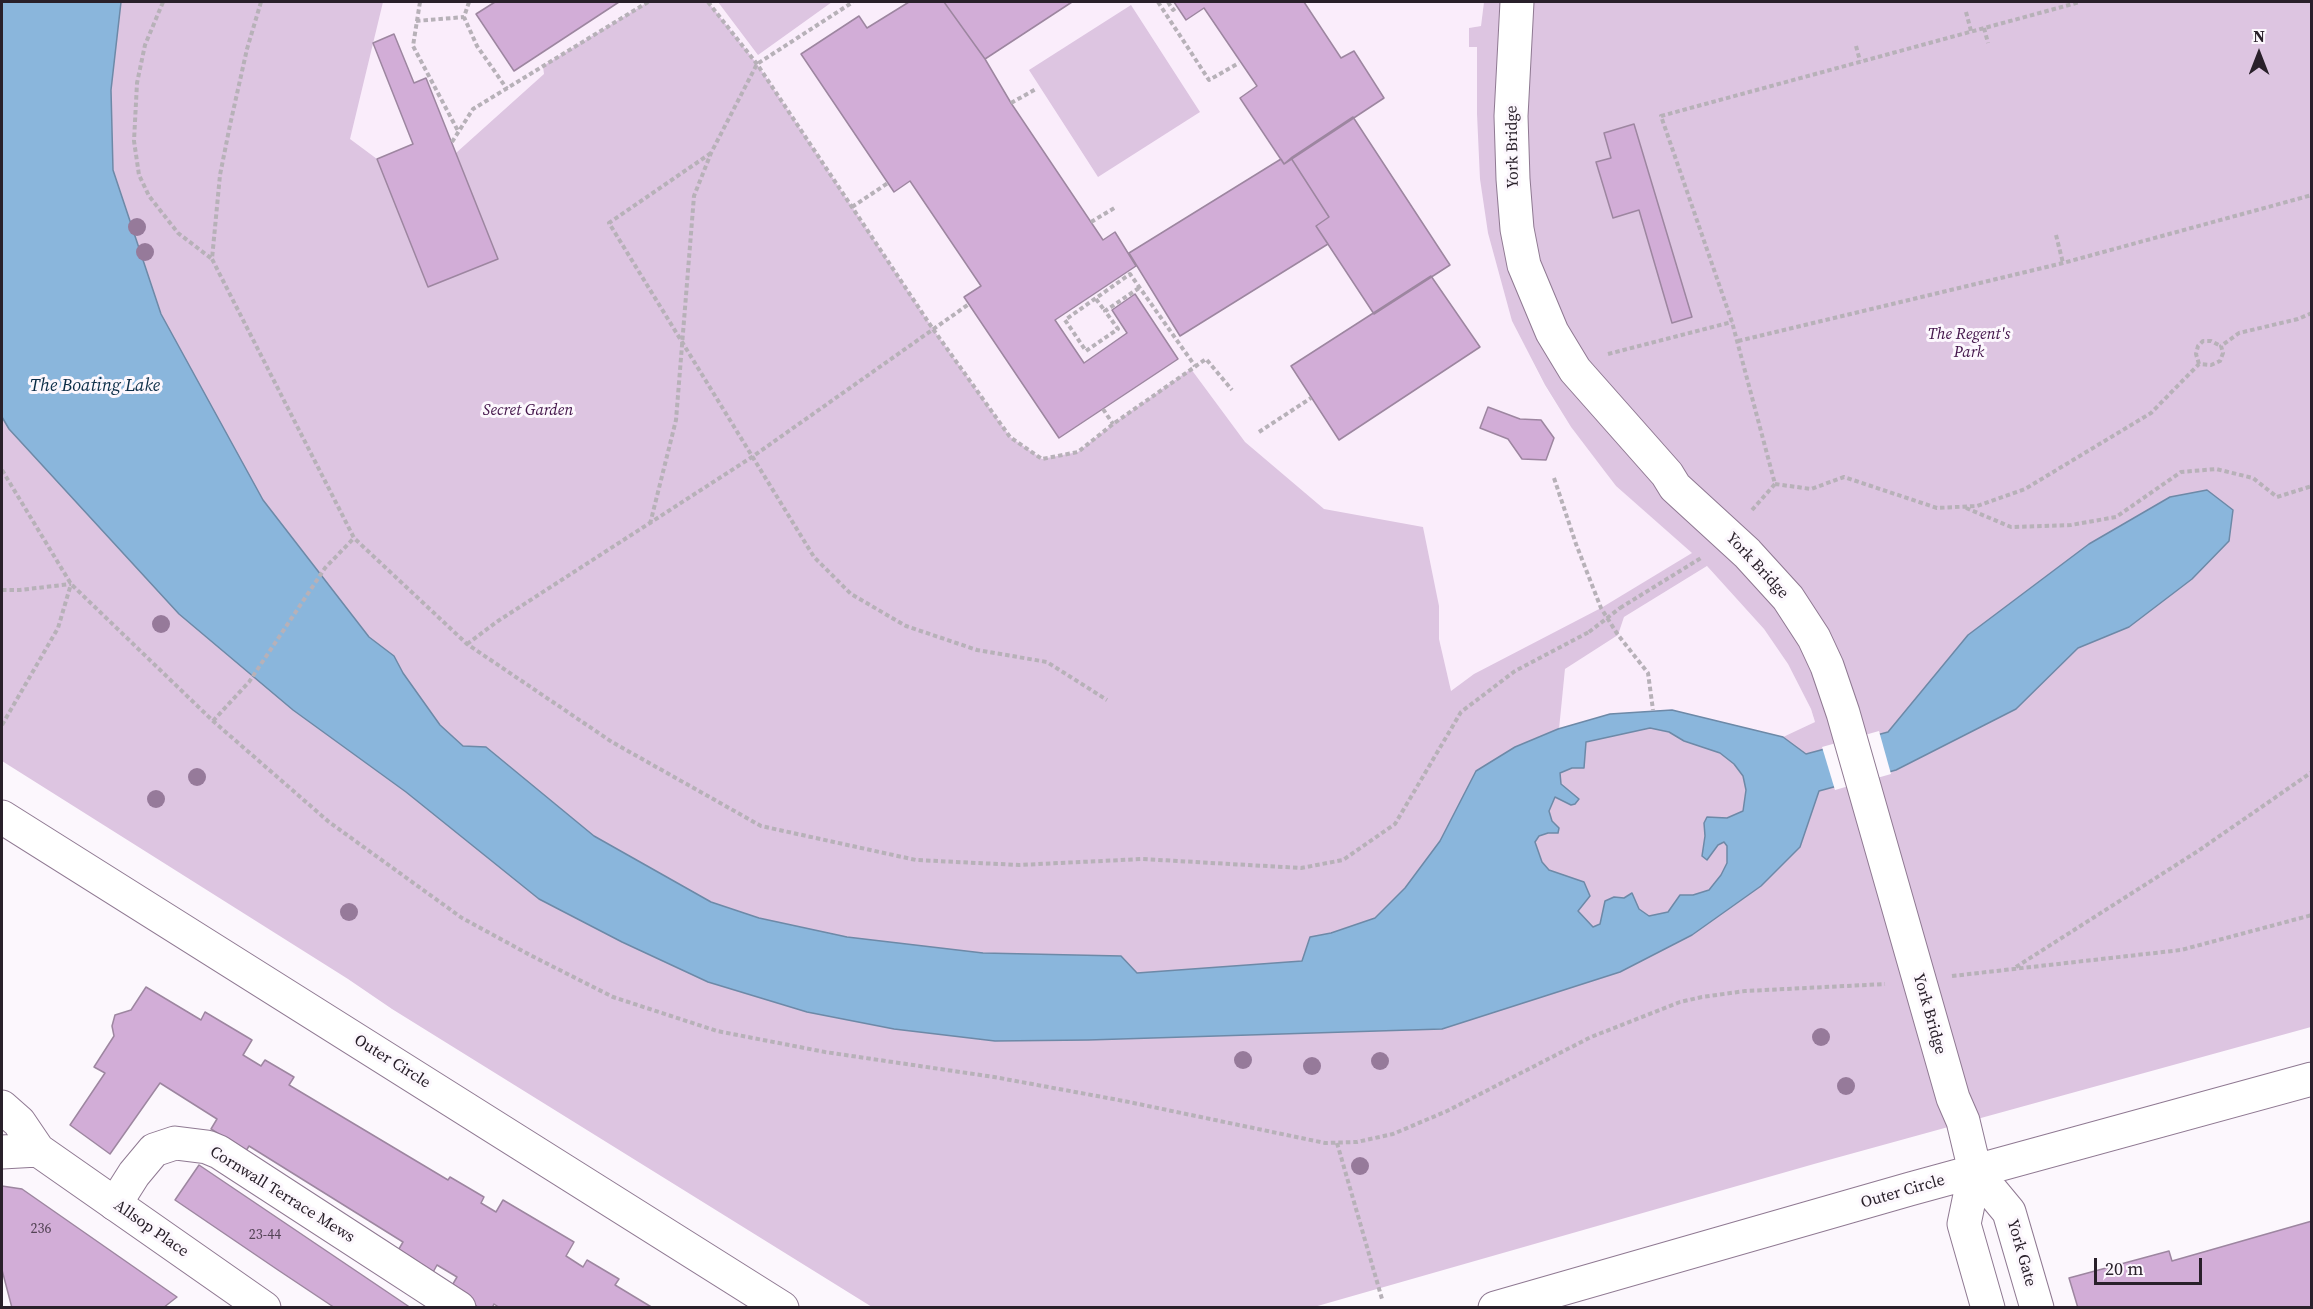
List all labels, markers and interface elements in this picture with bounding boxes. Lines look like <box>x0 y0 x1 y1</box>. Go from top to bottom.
north arrow <box>2229 24 2289 84</box>
text: N <box>2253 25 2265 47</box>
street label: York Bridge <box>1503 105 1523 189</box>
park label: The Regent's Park <box>1928 325 2010 363</box>
water label: The Boating Lake <box>30 375 160 397</box>
park label: Secret Garden <box>483 401 573 421</box>
street label: York Bridge <box>1722 529 1792 603</box>
street label: York Bridge <box>1908 971 1950 1057</box>
street label: Outer Circle <box>350 1031 434 1093</box>
street label: Cornwall Terrace Mews <box>206 1143 358 1247</box>
street label: Outer Circle <box>1859 1171 1947 1213</box>
street label: Allsop Place <box>110 1196 192 1262</box>
street label: York Gate <box>2002 1217 2040 1289</box>
house number: 236 <box>31 1221 51 1237</box>
house number: 23-44 <box>249 1227 281 1243</box>
scale bar <box>2097 1246 2205 1284</box>
text: 20 m <box>2105 1256 2143 1281</box>

